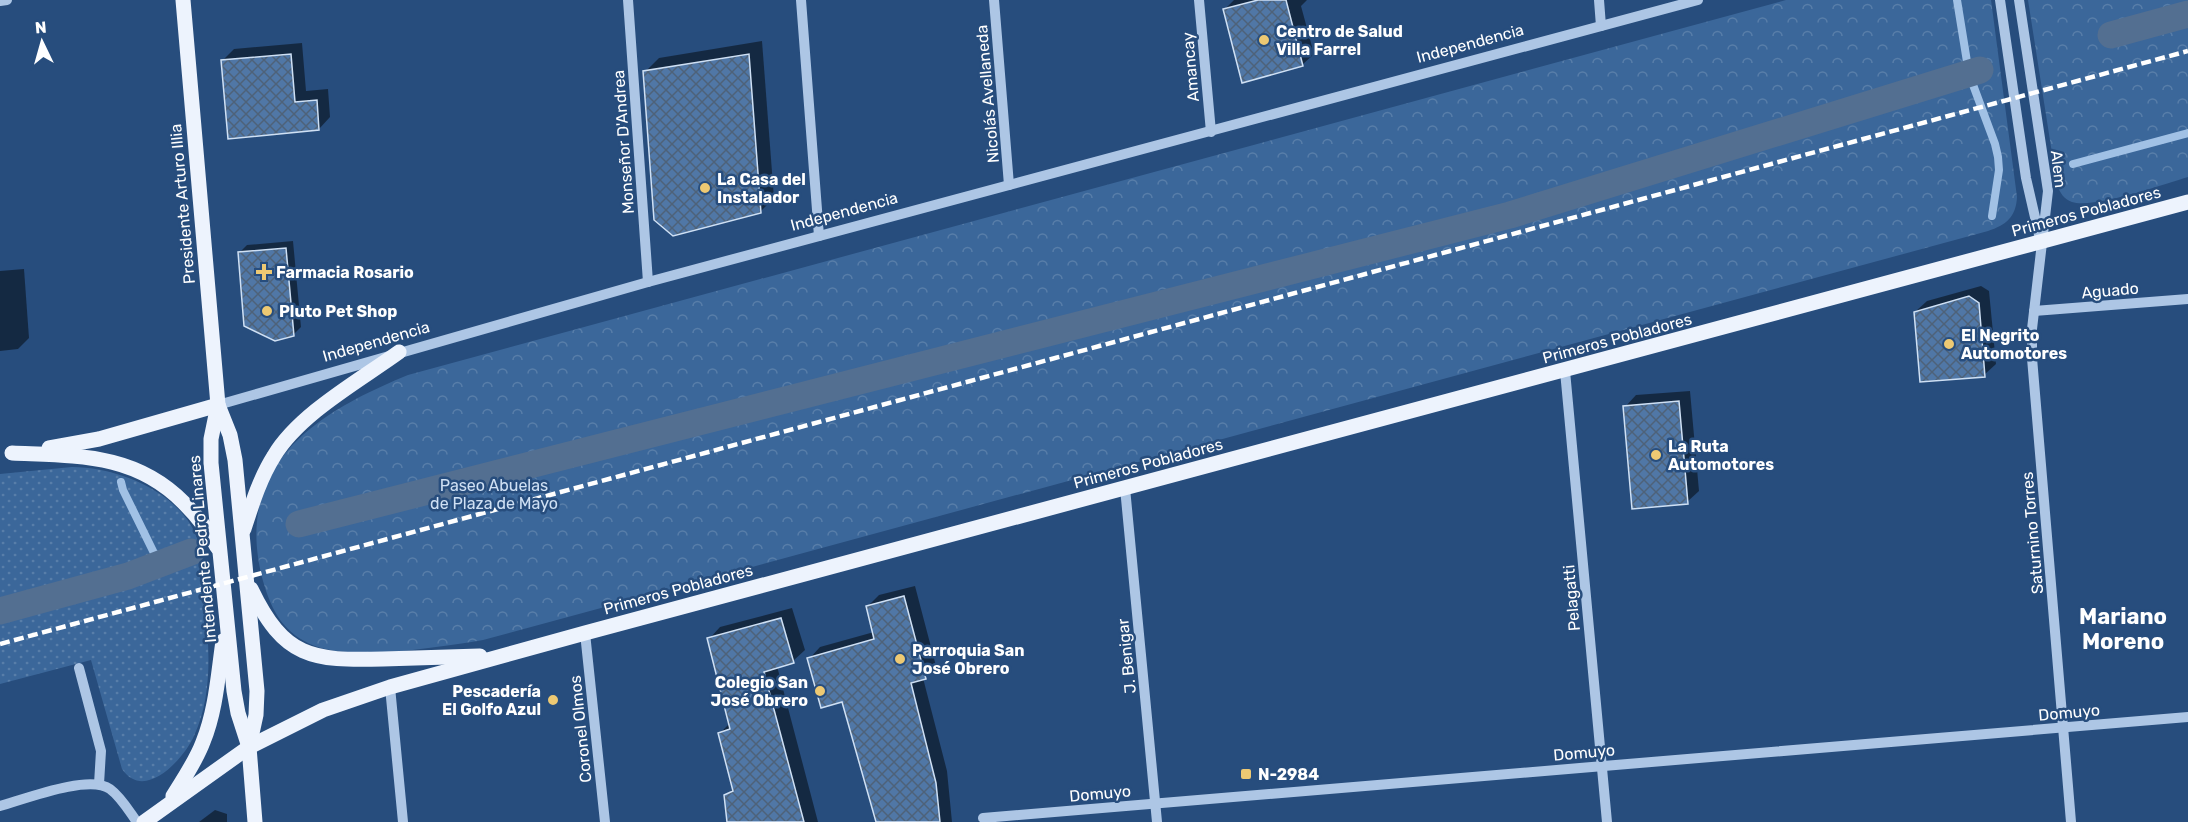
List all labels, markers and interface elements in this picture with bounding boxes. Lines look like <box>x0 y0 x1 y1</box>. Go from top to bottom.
north arrow <box>12 12 72 72</box>
text: N <box>34 18 47 38</box>
street label: Independencia <box>1414 20 1526 67</box>
place label: Centro de Salud Villa Farrel <box>1276 22 1403 59</box>
street label: Nicolás Avellaneda <box>972 24 1003 164</box>
street label: Amancay <box>1178 31 1203 103</box>
marker: Centro de Salud Villa Farrel <box>1257 33 1271 47</box>
street label: Monseñor D'Andrea <box>609 69 638 215</box>
street label: Presidente Arturo Illia <box>166 123 199 285</box>
street label: Alem <box>2047 149 2070 189</box>
place label: La Casa del Instalador <box>717 170 806 207</box>
marker: La Casa del Instalador <box>698 181 712 195</box>
street label: Primeros Pobladores <box>2009 182 2163 241</box>
street label: Independencia <box>788 188 900 235</box>
place label: Farmacia Rosario <box>276 263 414 282</box>
marker: Farmacia Rosario <box>257 265 271 279</box>
street label: Aguado <box>2081 279 2139 302</box>
place label: Pluto Pet Shop <box>279 302 397 321</box>
marker: Pluto Pet Shop <box>260 304 274 318</box>
street label: Primeros Pobladores <box>1540 309 1694 368</box>
street label: Independencia <box>320 317 432 366</box>
place label: El Negrito Automotores <box>1961 326 2067 363</box>
marker: El Negrito Automotores <box>1942 337 1956 351</box>
street label: Primeros Pobladores <box>1071 434 1225 493</box>
place label: La Ruta Automotores <box>1668 437 1774 474</box>
marker: La Ruta Automotores <box>1649 448 1663 462</box>
street label: Intendente Pedro Linares <box>185 454 220 644</box>
street label: Saturnino Torres <box>2018 471 2047 595</box>
park label: Paseo Abuelas de Plaza de Mayo <box>430 476 558 513</box>
street label: Primeros Pobladores <box>601 560 755 619</box>
street label: Pelagatti <box>1559 564 1584 632</box>
district label: Mariano Moreno <box>2079 603 2167 655</box>
street label: J. Benigar <box>1113 617 1140 694</box>
place label: Parroquia San José Obrero <box>912 641 1024 678</box>
marker: Parroquia San José Obrero <box>893 652 907 666</box>
place label: Colegio San José Obrero <box>711 673 808 710</box>
street label: Coronel Olmos <box>565 674 596 783</box>
place label: Pescadería El Golfo Azul <box>442 682 541 719</box>
marker: Colegio San José Obrero <box>813 684 827 698</box>
marker: Pescadería El Golfo Azul <box>546 693 560 707</box>
street label: Domuyo <box>2037 700 2101 725</box>
street label: Domuyo <box>1552 740 1616 765</box>
place label: N-2984 <box>1258 765 1319 784</box>
marker: N-2984 <box>1239 767 1253 781</box>
street label: Domuyo <box>1068 781 1132 806</box>

